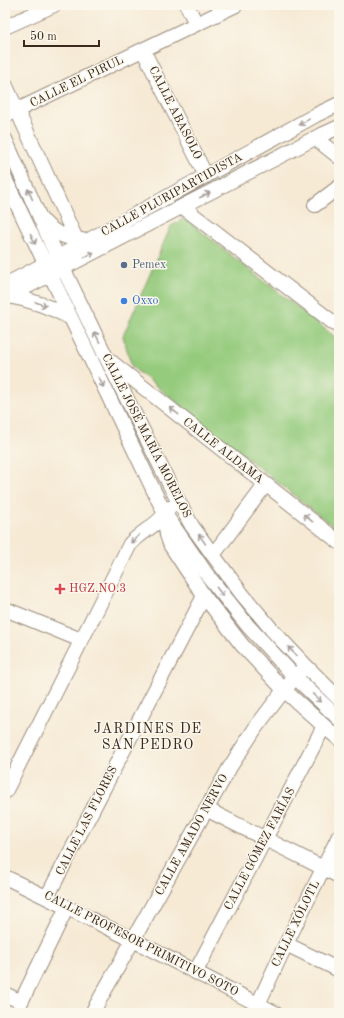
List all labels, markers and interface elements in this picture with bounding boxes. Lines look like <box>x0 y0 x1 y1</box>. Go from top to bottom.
scale bar <box>24 22 99 48</box>
text: 50 m <box>30 30 57 43</box>
street label: CALLE EL PIRUL <box>28 54 126 110</box>
street label: CALLE ABASOLO <box>146 65 204 161</box>
one-way arrow <box>298 118 310 126</box>
street label: CALLE PLURIPARTIDISTA <box>100 151 244 239</box>
one-way arrow <box>25 188 33 200</box>
one-way arrow <box>199 191 211 198</box>
one-way arrow <box>30 233 37 245</box>
one-way arrow <box>83 250 95 258</box>
place label: Pemex <box>132 259 166 271</box>
marker: Pemex <box>119 260 129 270</box>
place label: Oxxo <box>132 295 159 307</box>
marker: Oxxo <box>119 296 129 306</box>
one-way arrow <box>35 301 48 308</box>
one-way arrow <box>93 331 100 343</box>
street label: CALLE JOSÉ MARÍA MORELOS <box>99 351 195 520</box>
one-way arrow <box>98 376 105 388</box>
one-way arrow <box>168 407 179 416</box>
street label: CALLE ALDAMA <box>180 416 266 486</box>
one-way arrow <box>303 514 314 522</box>
one-way arrow <box>198 534 206 545</box>
one-way arrow <box>130 535 140 544</box>
marker: HGZ.NO.3 <box>54 583 66 595</box>
place label: HGZ.NO.3 <box>69 583 126 595</box>
one-way arrow <box>216 586 225 597</box>
one-way arrow <box>287 646 297 656</box>
one-way arrow <box>312 693 322 703</box>
district label: JARDINES DE SAN PEDRO <box>94 722 202 752</box>
street label: CALLE LAS FLORES <box>54 764 120 878</box>
street label: CALLE AMADO NERVO <box>154 772 230 898</box>
street label: CALLE GÓMEZ FARÍAS <box>219 784 297 912</box>
street label: CALLE XÓLOTL <box>266 877 322 969</box>
street label: CALLE PROFESOR PRIMITIVO SOTO <box>42 890 240 998</box>

